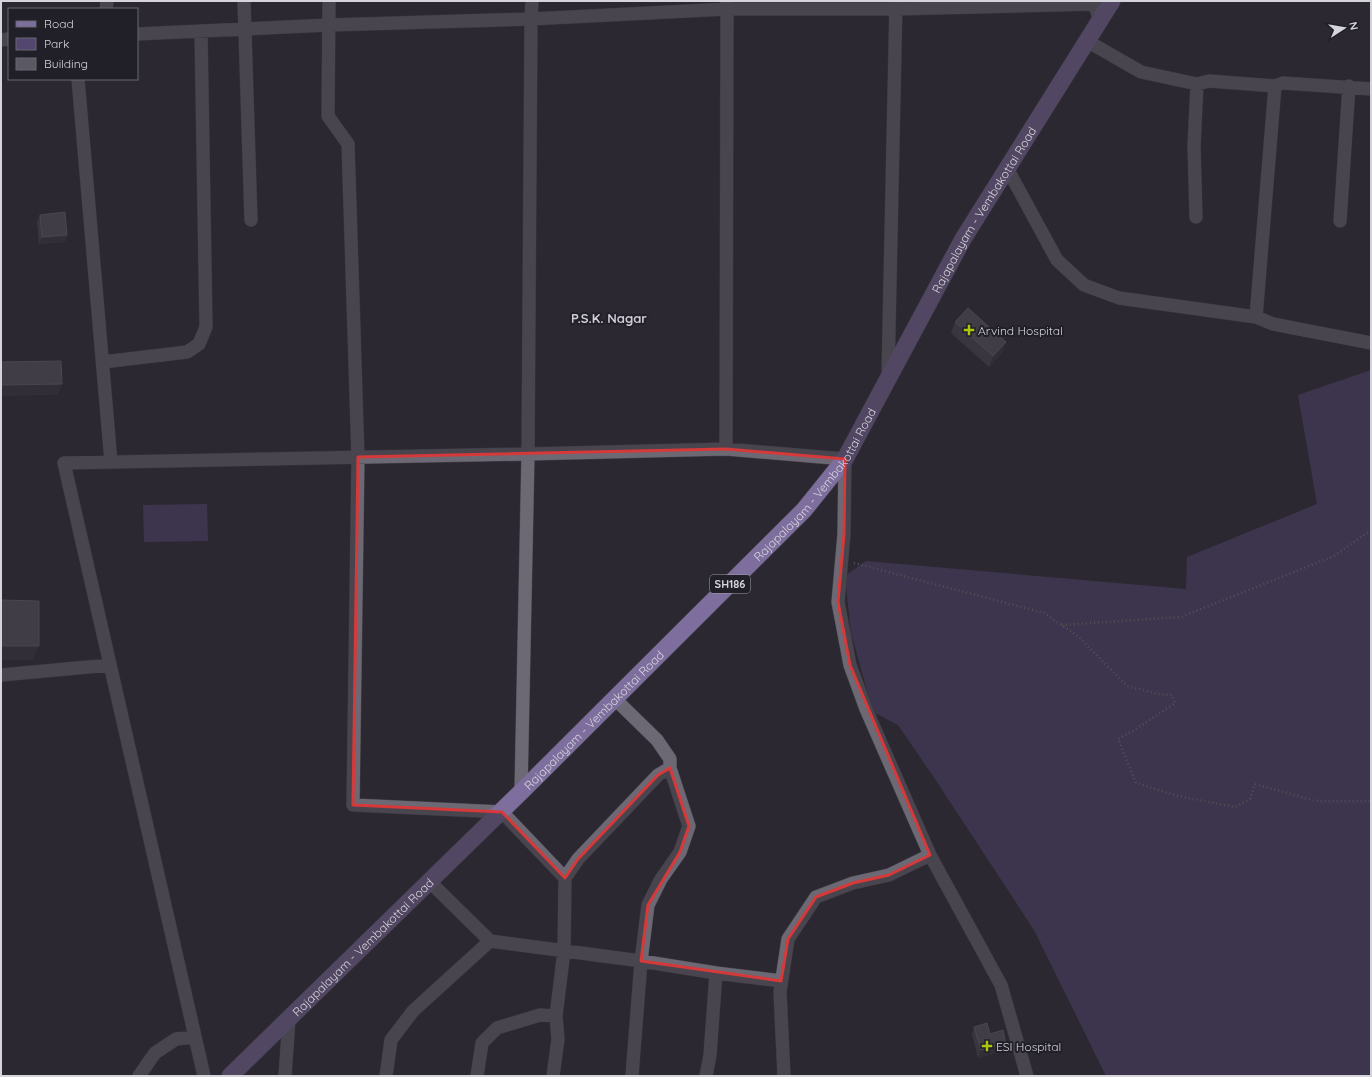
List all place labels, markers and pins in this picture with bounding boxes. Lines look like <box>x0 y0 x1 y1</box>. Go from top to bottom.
place label: Arvind Hospital <box>978 323 1063 338</box>
marker: Arvind Hospital <box>963 324 975 336</box>
place label: ESI Hospital <box>996 1039 1061 1054</box>
marker: ESI Hospital <box>981 1040 993 1052</box>

